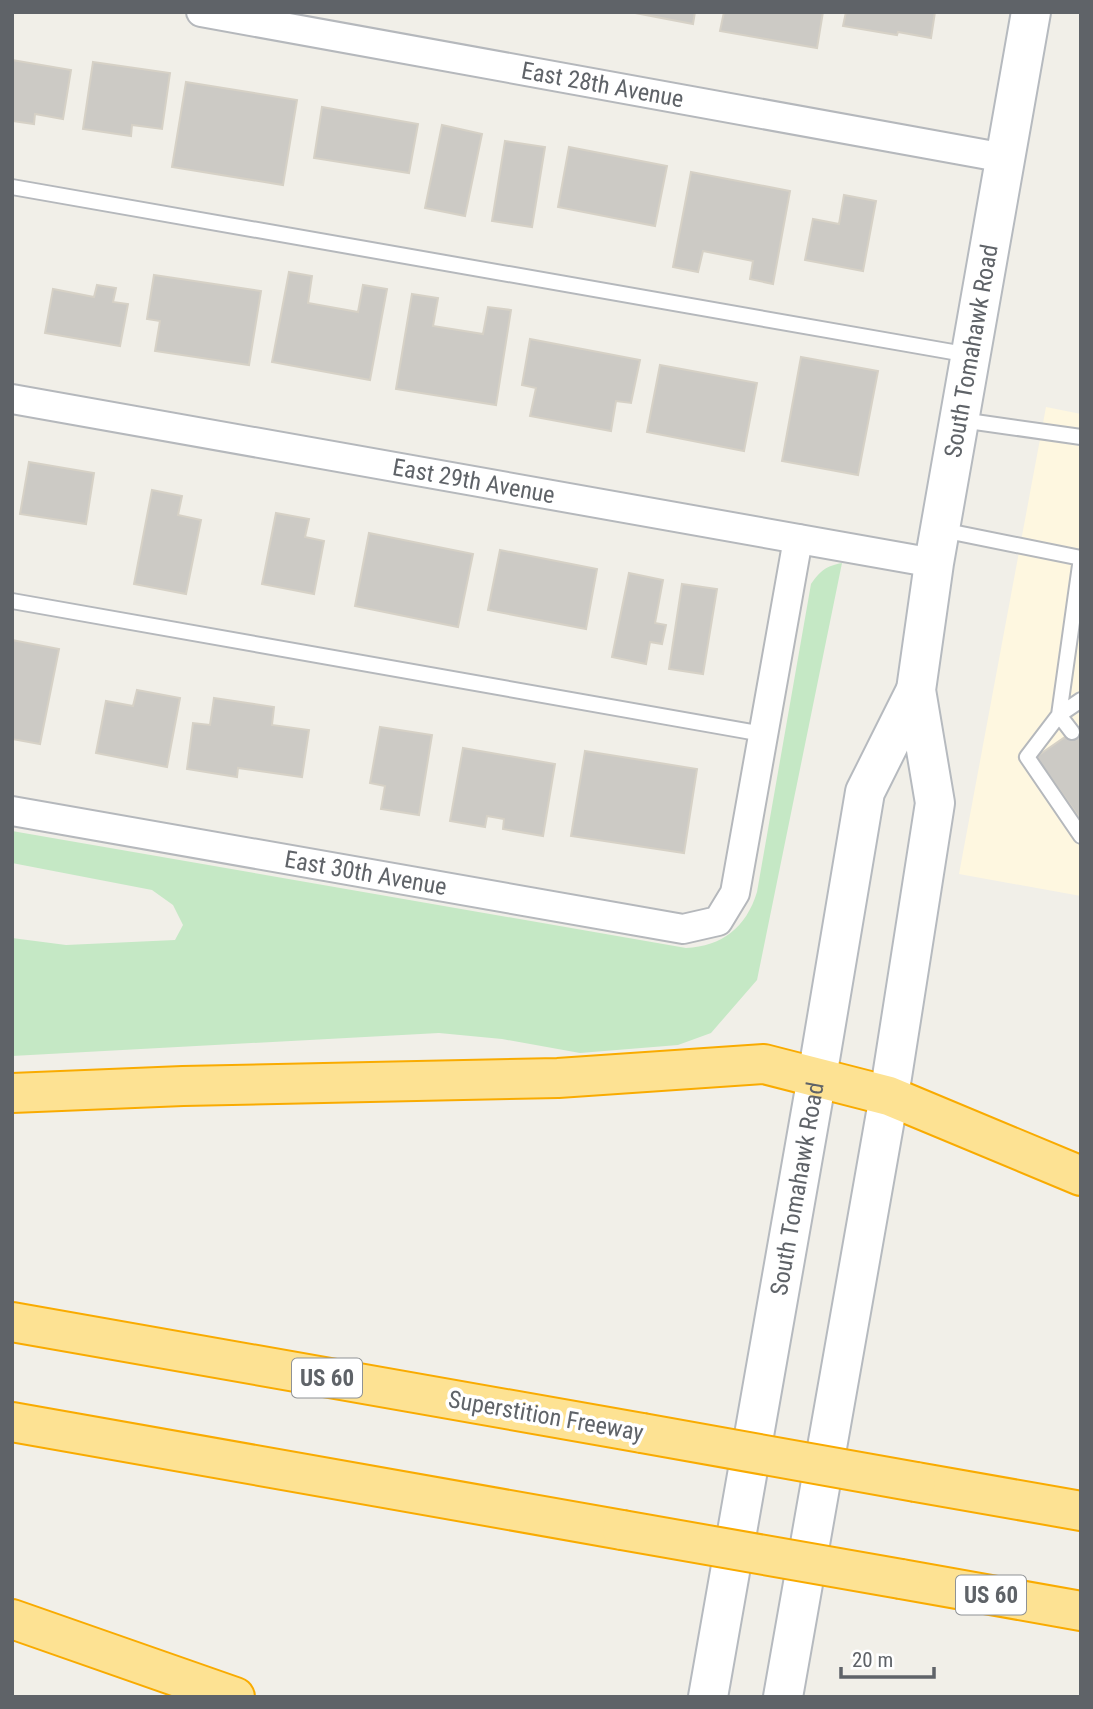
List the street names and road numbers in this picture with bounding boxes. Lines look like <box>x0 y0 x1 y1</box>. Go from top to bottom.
street label: East 28th Avenue <box>519 56 686 113</box>
street label: South Tomahawk Road <box>939 242 1004 460</box>
street label: East 29th Avenue <box>391 453 557 509</box>
street label: East 30th Avenue <box>282 845 449 901</box>
street label: South Tomahawk Road <box>765 1080 830 1298</box>
road number: US 60 <box>292 1358 362 1398</box>
street label: Superstition Freeway <box>446 1385 646 1447</box>
road number: US 60 <box>956 1576 1026 1614</box>

